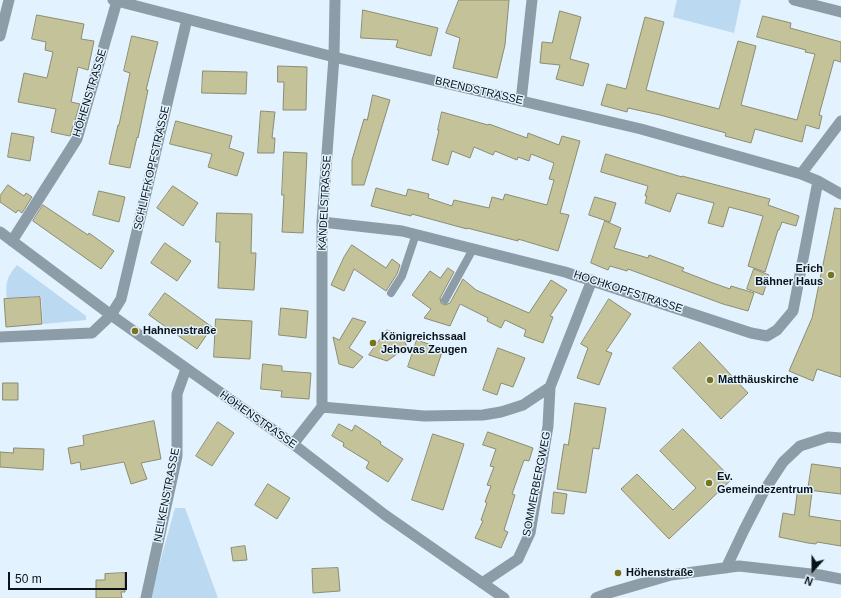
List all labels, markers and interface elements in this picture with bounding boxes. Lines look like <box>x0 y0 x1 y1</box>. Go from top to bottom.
street label: HÖHENSTRASSE <box>70 48 110 138</box>
street label: BRENDSTRASSE <box>434 74 524 108</box>
street label: SCHLIFFKOPFSTRASSE <box>131 105 173 231</box>
street label: KANDELSTRASSE <box>316 155 334 251</box>
place label: Erich Bähner Haus <box>755 262 823 288</box>
street label: HOCHKOPFSTRASSE <box>572 268 684 316</box>
marker: Erich Bähner Haus <box>826 270 836 280</box>
place label: Hahnenstraße <box>143 324 216 338</box>
marker: Hahnenstraße <box>130 326 140 336</box>
place label: Königreichssaal Jehovas Zeugen <box>381 330 467 356</box>
marker: Königreichssaal Jehovas Zeugen <box>368 338 378 348</box>
place label: Matthäuskirche <box>718 373 799 387</box>
marker: Matthäuskirche <box>705 375 715 385</box>
street label: HÖHENSTRASSE <box>217 388 299 452</box>
street label: SOMMERBERGWEG <box>520 430 554 538</box>
street label: NELKENSTRASSE <box>151 447 183 543</box>
place label: Ev. Gemeindezentrum <box>717 470 813 496</box>
marker: Ev. Gemeindezentrum <box>704 478 714 488</box>
north arrow <box>793 550 833 590</box>
scale bar <box>10 564 129 590</box>
place label: Höhenstraße <box>626 566 693 580</box>
marker: Höhenstraße <box>613 568 623 578</box>
text: 50 m <box>15 572 42 586</box>
text: N <box>803 574 815 588</box>

